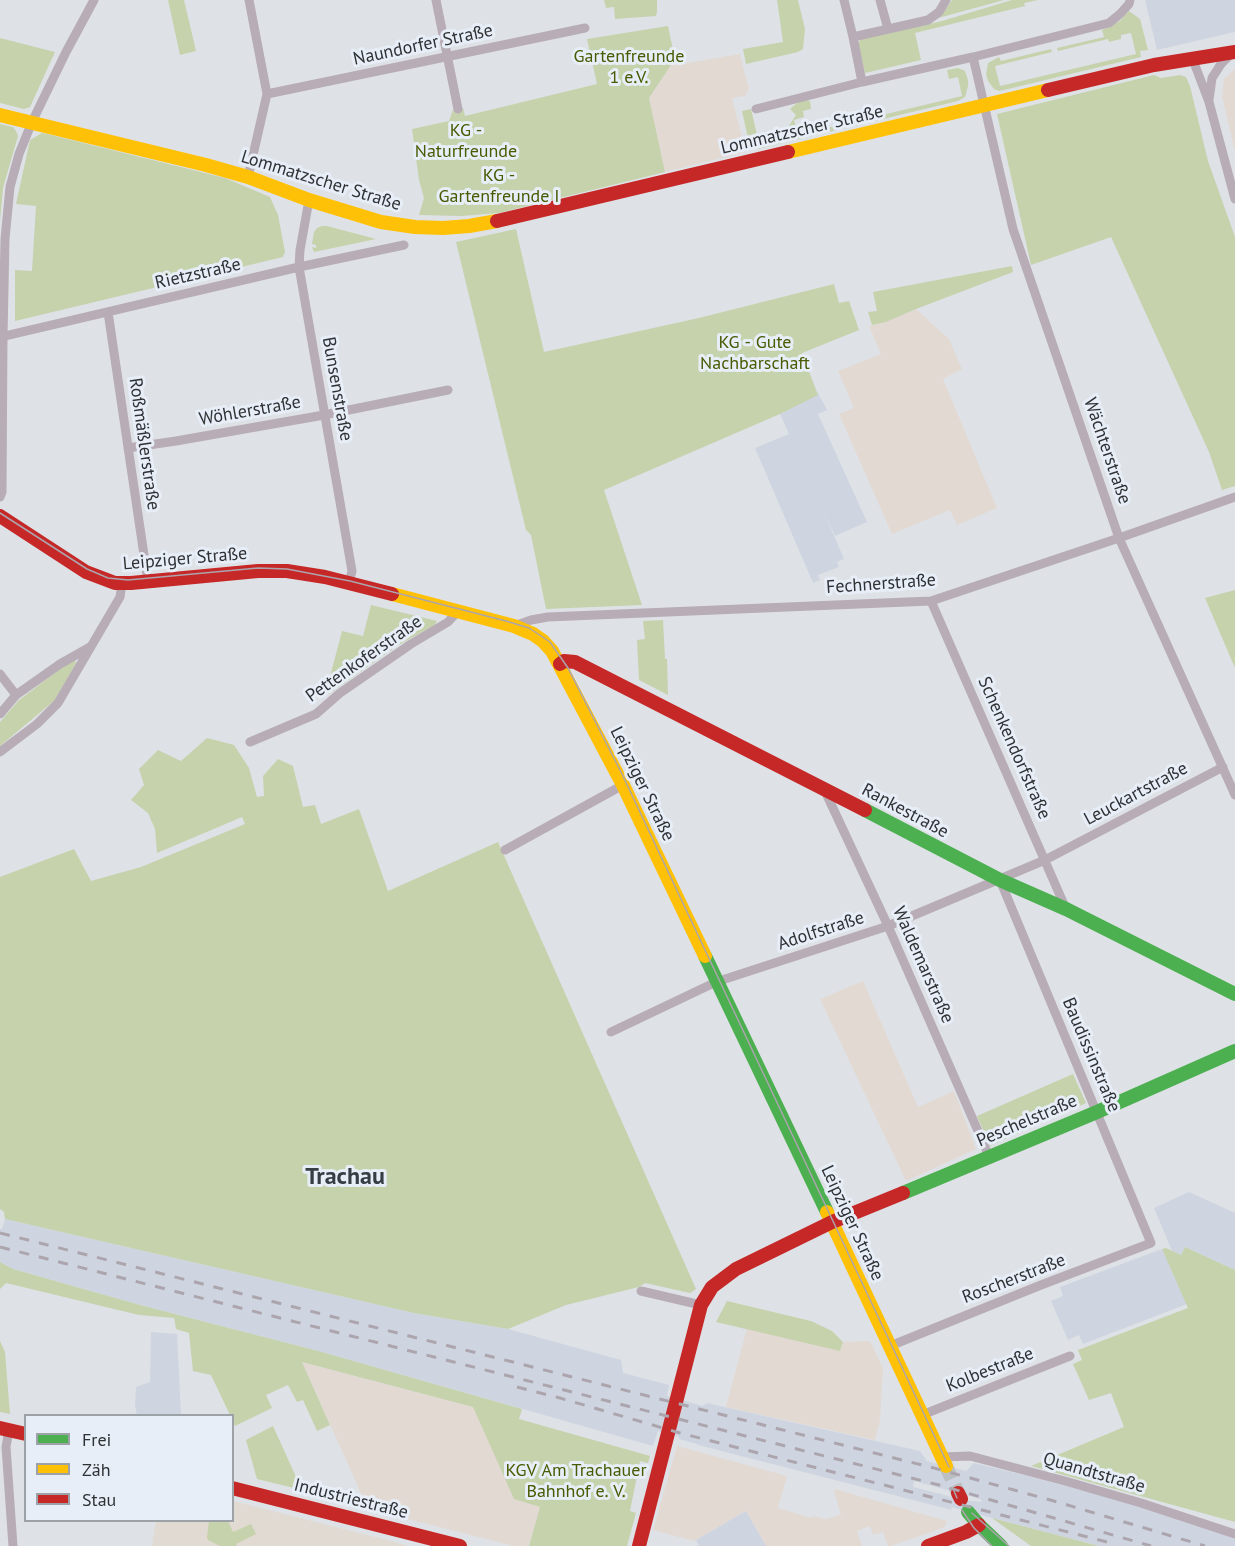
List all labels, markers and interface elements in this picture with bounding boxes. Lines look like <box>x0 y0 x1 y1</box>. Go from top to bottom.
street label: Naundorfer Straße <box>351 20 495 70</box>
park label: Gartenfreunde 1 e.V. <box>574 46 684 88</box>
street label: Lommatzscher Straße <box>719 101 885 159</box>
park label: KG - Naturfreunde <box>415 120 517 162</box>
street label: Lommatzscher Straße <box>238 146 404 216</box>
park label: KG - Gartenfreunde I <box>439 165 559 207</box>
street label: Rietzstraße <box>153 254 243 294</box>
park label: KG - Gute Nachbarschaft <box>700 332 810 374</box>
street label: Bunsenstraße <box>317 335 357 443</box>
street label: Roßmäßlerstraße <box>124 376 164 512</box>
street label: Wöhlerstraße <box>198 391 302 431</box>
street label: Wächterstraße <box>1079 395 1135 507</box>
street label: Leipziger Straße <box>122 543 248 575</box>
street label: Fechnerstraße <box>825 569 937 599</box>
street label: Pettenkoferstraße <box>302 611 426 707</box>
street label: Schenkendorfstraße <box>973 673 1055 823</box>
street label: Leipziger Straße <box>605 723 679 845</box>
street label: Leuckartstraße <box>1081 758 1191 830</box>
street label: Rankestraße <box>858 779 952 843</box>
street label: Waldemarstraße <box>888 903 958 1027</box>
street label: Adolfstraße <box>775 907 867 955</box>
street label: Baudissinstraße <box>1057 995 1125 1115</box>
street label: Peschelstraße <box>974 1090 1080 1152</box>
street label: Leipziger Straße <box>816 1162 888 1284</box>
district label: Trachau <box>305 1163 385 1191</box>
street label: Roscherstraße <box>959 1249 1069 1309</box>
street label: Kolbestraße <box>943 1343 1037 1397</box>
legend <box>24 1414 234 1522</box>
text: Frei <box>82 1428 111 1451</box>
street label: Quandtstraße <box>1041 1448 1147 1498</box>
text: Zäh <box>82 1458 111 1481</box>
park label: KGV Am Trachauer Bahnhof e. V. <box>505 1460 647 1502</box>
street label: Industriestraße <box>292 1474 410 1524</box>
text: Stau <box>82 1488 116 1511</box>

